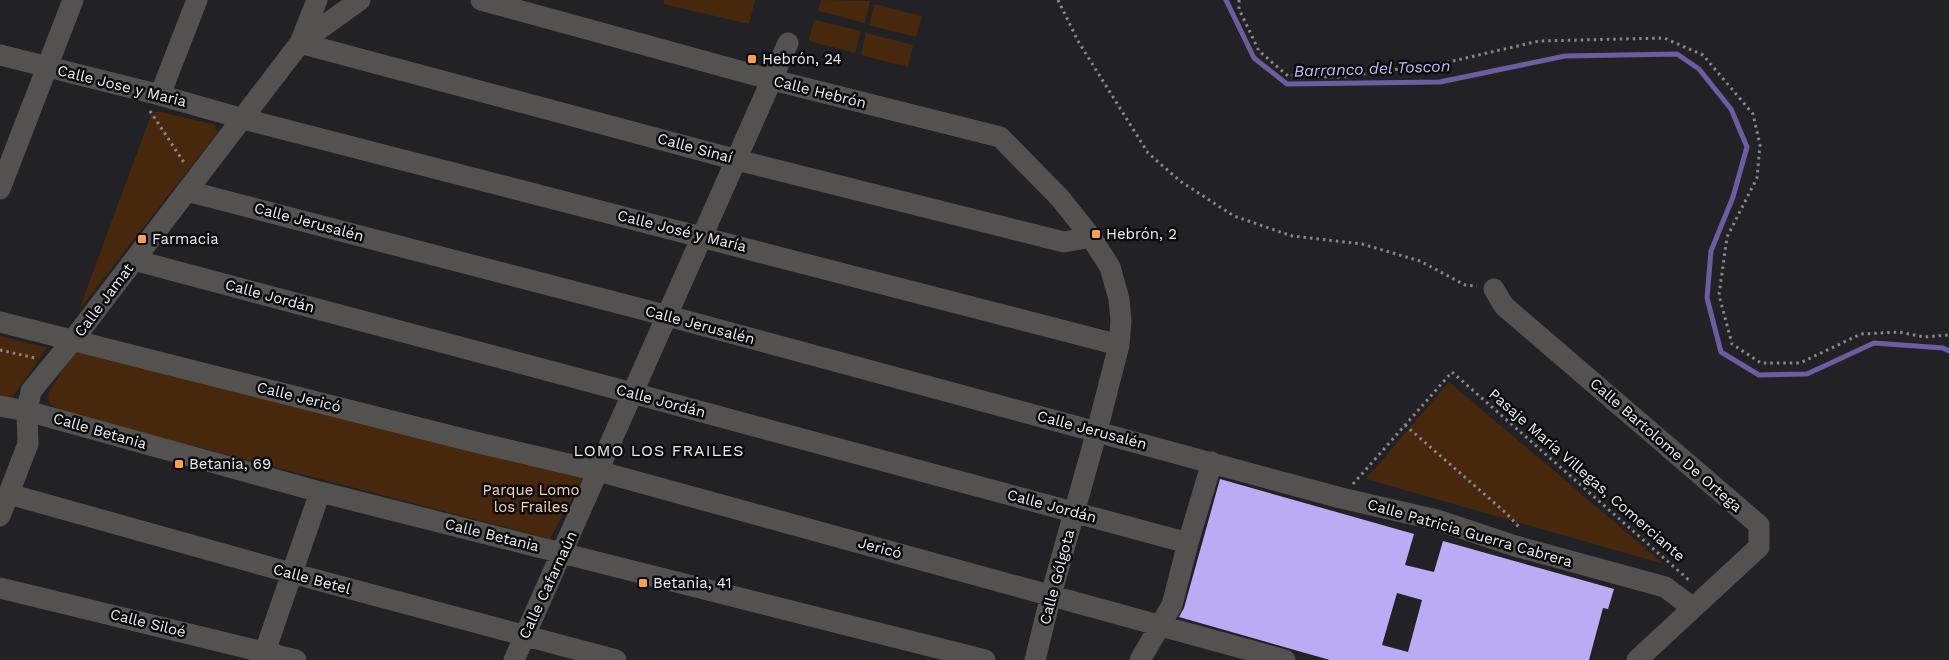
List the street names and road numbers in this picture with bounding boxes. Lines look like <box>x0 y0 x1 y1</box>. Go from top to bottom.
street label: Calle Jose y Maria <box>56 61 189 111</box>
street label: Calle Hebrón <box>772 72 868 112</box>
street label: Calle Sinaí <box>655 129 735 167</box>
street label: Calle Jerusalén <box>252 199 366 245</box>
street label: Calle José y María <box>616 206 749 256</box>
street label: Calle Jamat <box>71 259 138 340</box>
street label: Calle Jordán <box>223 275 317 317</box>
street label: Calle Jerusalén <box>643 302 757 348</box>
street label: Calle Bartolome De Ortega <box>1586 374 1746 516</box>
street label: Calle Jericó <box>255 378 343 416</box>
street label: Calle Jordán <box>614 380 708 422</box>
street label: Pasaje María Villegas, Comerciante <box>1485 385 1689 565</box>
street label: Calle Jerusalén <box>1035 407 1149 453</box>
street label: Calle Betania <box>51 409 149 453</box>
street label: Calle Jordán <box>1005 485 1099 527</box>
street label: Calle Patricia Guerra Cabrera <box>1365 495 1575 571</box>
street label: Calle Betania <box>443 515 541 556</box>
street label: Calle Gólgota <box>1036 527 1078 627</box>
street label: Calle Cafarnaún <box>515 528 581 642</box>
street label: Jericó <box>856 534 904 562</box>
street label: Calle Betel <box>271 560 353 598</box>
street label: Calle Siloé <box>108 605 188 641</box>

